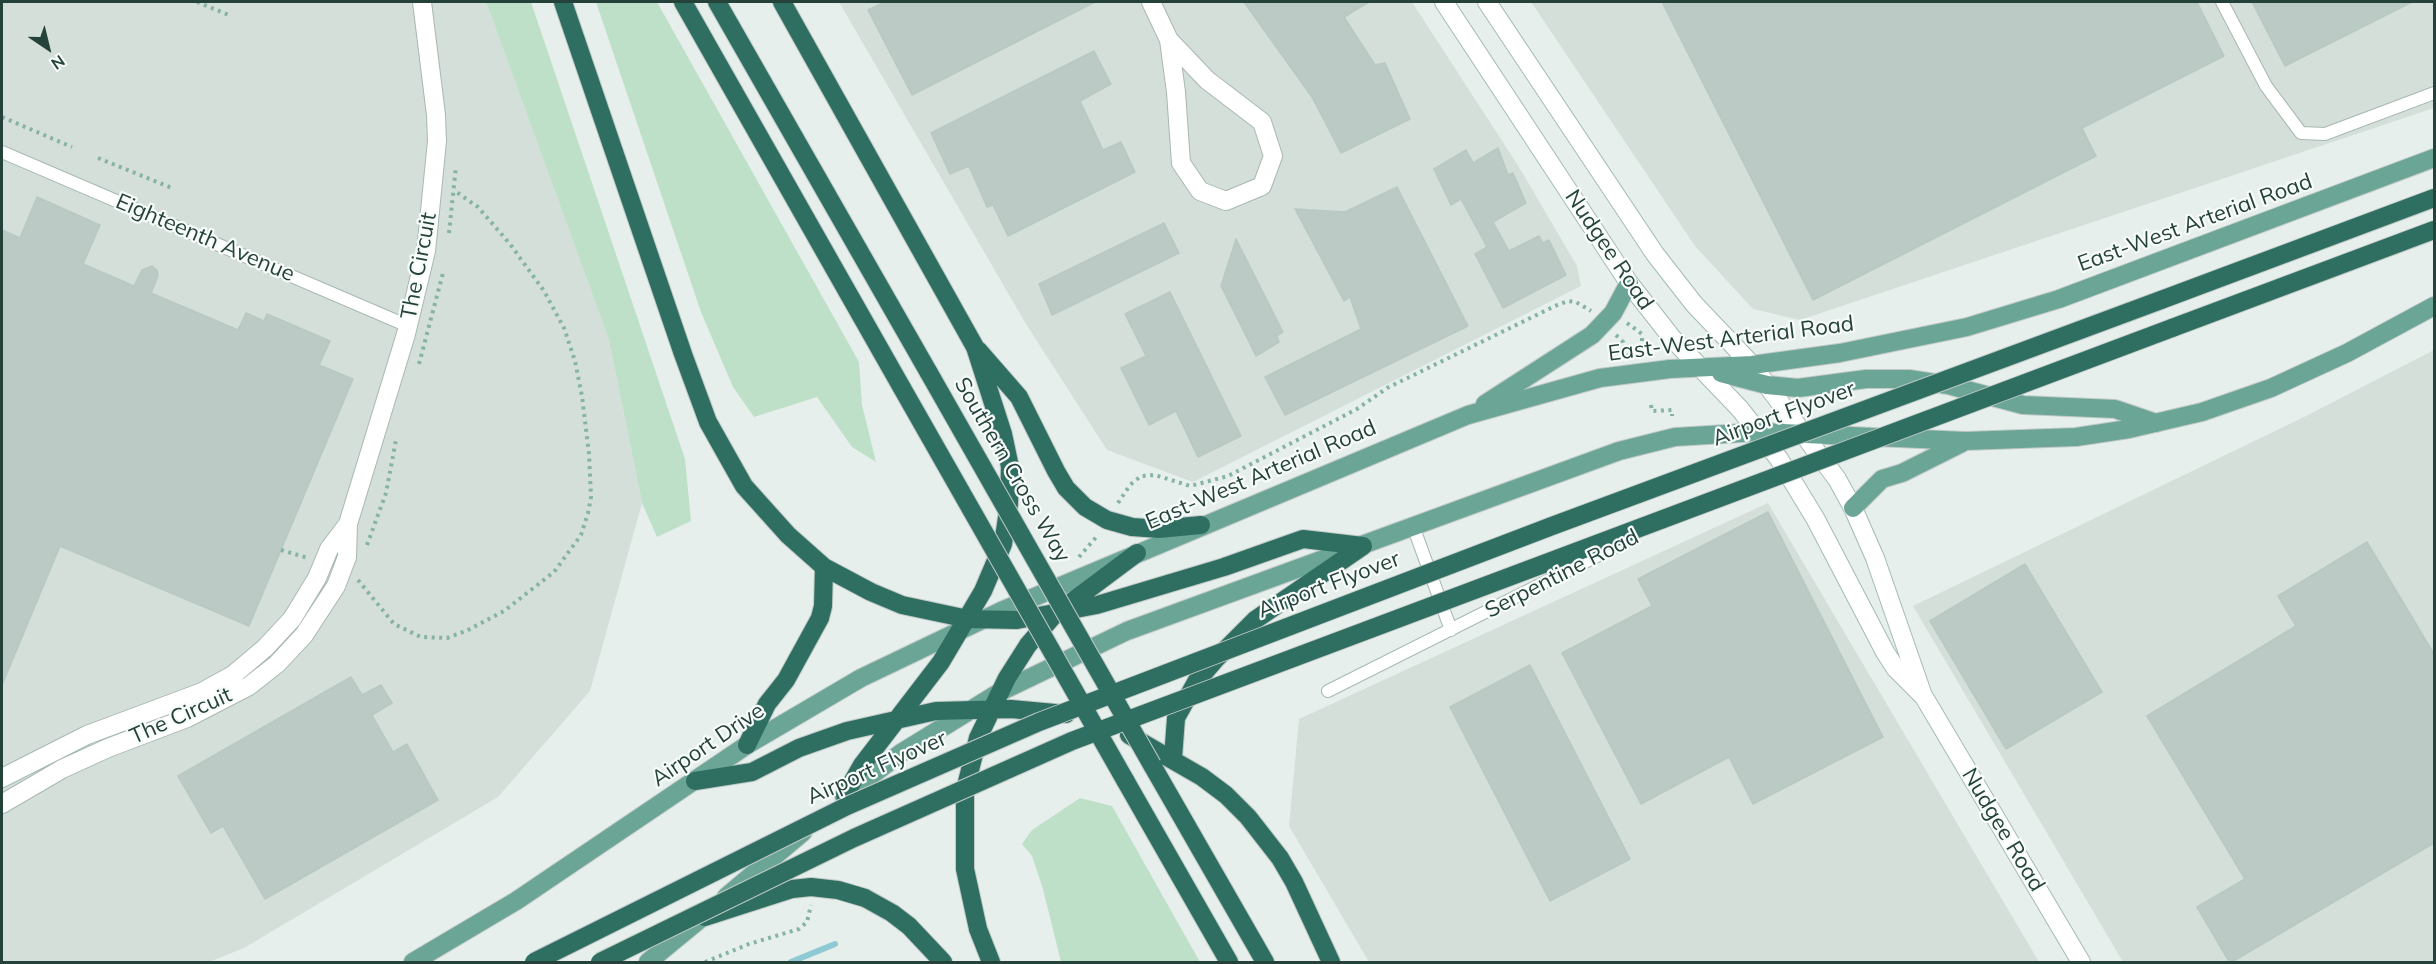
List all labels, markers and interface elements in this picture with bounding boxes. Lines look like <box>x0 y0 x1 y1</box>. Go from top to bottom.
north arrow <box>18 18 78 78</box>
text: N <box>48 51 69 74</box>
street label: East-West Arterial Road <box>2074 168 2316 278</box>
street label: Nudgee Road <box>1559 185 1659 315</box>
street label: Eighteenth Avenue <box>112 188 298 288</box>
street label: The Circuit <box>396 210 442 322</box>
street label: East-West Arterial Road <box>1606 311 1856 367</box>
street label: Southern Cross Way <box>948 373 1076 567</box>
street label: Airport Flyover <box>1709 376 1859 452</box>
street label: East-West Arterial Road <box>1142 414 1380 536</box>
street label: Serpentine Road <box>1481 524 1643 624</box>
street label: Airport Flyover <box>1254 546 1404 624</box>
street label: The Circuit <box>126 682 236 750</box>
street label: Airport Drive <box>647 698 769 792</box>
street label: Airport Flyover <box>803 725 951 811</box>
street label: Nudgee Road <box>1956 764 2050 896</box>

